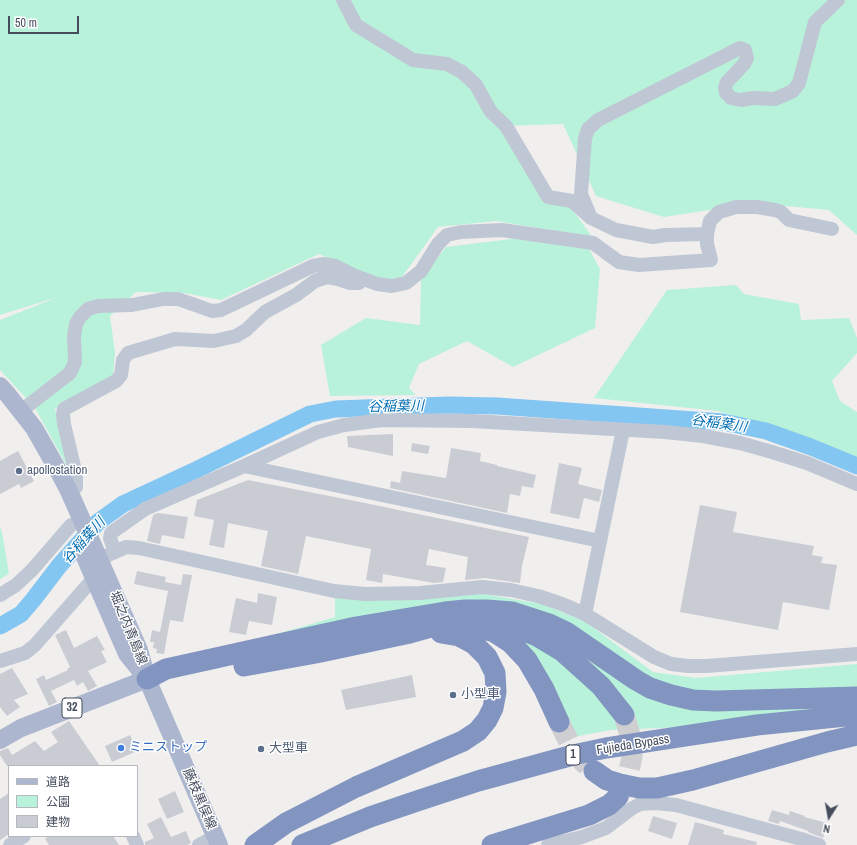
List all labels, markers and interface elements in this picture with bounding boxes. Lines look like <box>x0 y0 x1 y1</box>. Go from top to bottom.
scale bar <box>10 8 81 34</box>
text: 50 m <box>15 15 37 31</box>
water label: 谷稲葉川 <box>368 398 424 416</box>
water label: 谷稲葉川 <box>690 412 748 436</box>
place label: apollostation <box>27 463 87 479</box>
marker: apollostation <box>14 466 24 476</box>
water label: 谷稲葉川 <box>59 515 109 567</box>
street label: 堀之内青島線 <box>106 589 150 667</box>
place label: 小型車 <box>461 687 500 703</box>
marker: 小型車 <box>448 690 458 700</box>
road number: 32 <box>62 698 82 718</box>
street label: Fujieda Bypass <box>595 732 671 758</box>
place label: ミニストップ <box>129 740 207 756</box>
place label: 大型車 <box>269 741 308 757</box>
marker: ミニストップ <box>116 743 126 753</box>
marker: 大型車 <box>256 744 266 754</box>
road number: 1 <box>566 745 580 765</box>
legend <box>8 765 138 837</box>
street label: 藤枝黒俣線 <box>179 766 219 832</box>
text: 道路 <box>46 774 70 790</box>
text: 公園 <box>46 794 70 810</box>
north arrow <box>809 797 849 837</box>
text: 建物 <box>46 814 70 830</box>
text: N <box>822 821 831 836</box>

